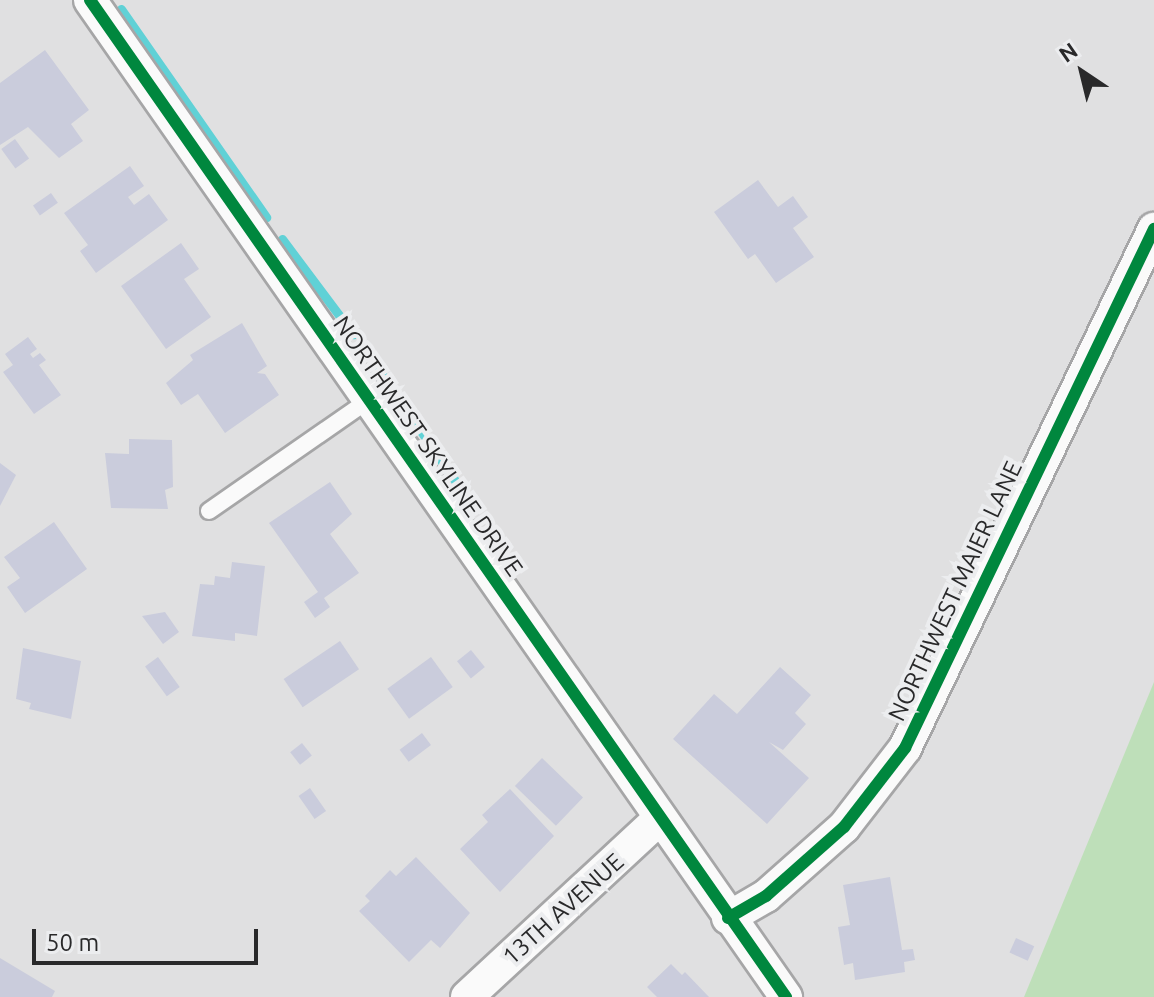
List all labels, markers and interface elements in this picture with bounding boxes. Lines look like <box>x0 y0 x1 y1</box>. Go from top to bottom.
north arrow <box>1042 32 1122 112</box>
text: N <box>1054 37 1082 67</box>
street label: NORTHWEST SKYLINE DRIVE <box>327 311 529 581</box>
street label: NORTHWEST MAIER LANE <box>882 456 1028 726</box>
street label: 13TH AVENUE <box>497 847 629 971</box>
scale bar <box>36 913 262 963</box>
text: 50 m <box>46 929 99 956</box>

